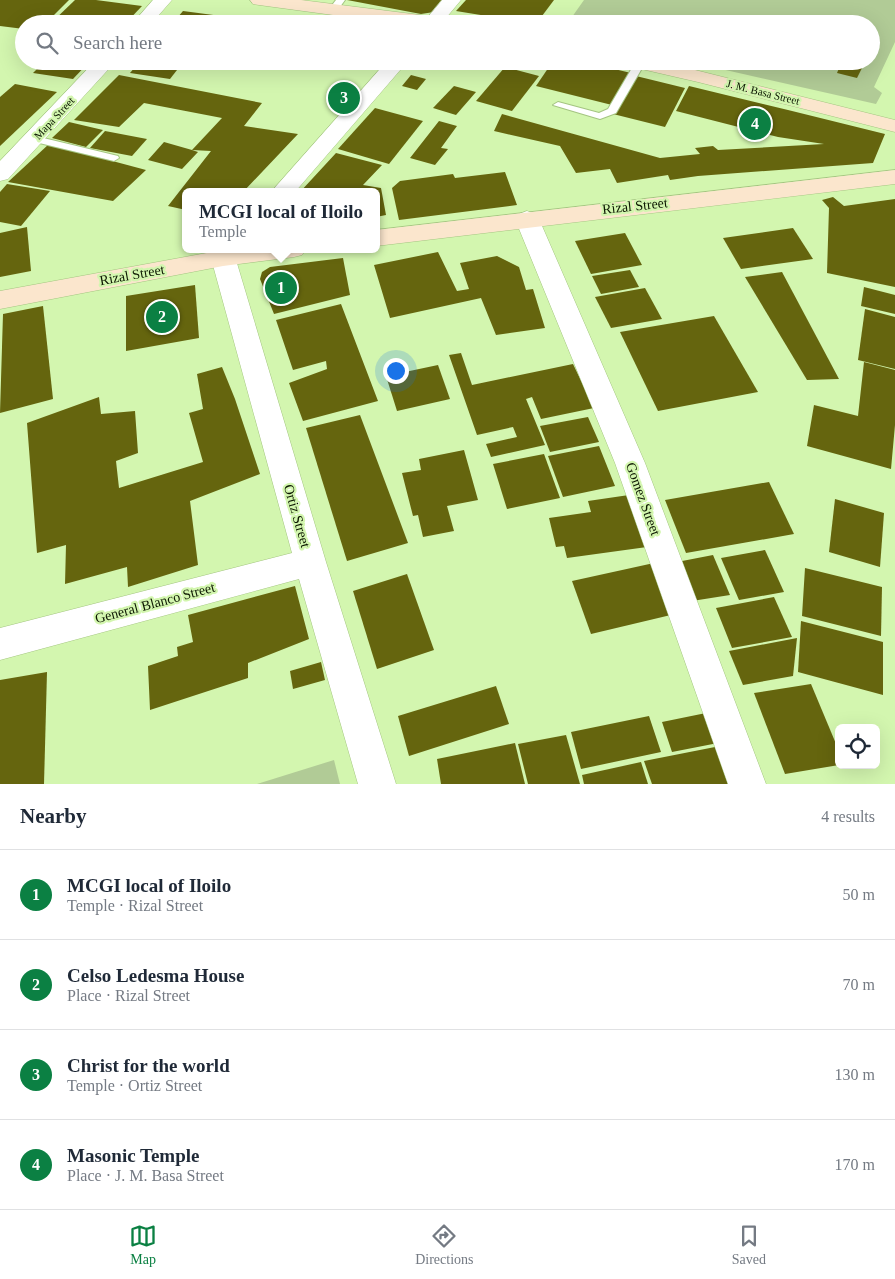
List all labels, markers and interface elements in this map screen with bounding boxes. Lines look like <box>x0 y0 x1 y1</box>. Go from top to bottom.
search box <box>15 15 880 70</box>
icon: search <box>33 29 61 57</box>
text: Search here <box>73 32 162 53</box>
street label: J. M. Basa Street <box>725 77 801 107</box>
pin: 3 <box>328 79 360 117</box>
street label: Mapa Street <box>31 94 77 142</box>
pin: 4 <box>739 105 771 143</box>
popup <box>182 188 380 253</box>
street label: Rizal Street <box>602 195 669 217</box>
text: MCGI local of Iloilo <box>199 201 363 222</box>
text: Temple <box>199 223 247 240</box>
street label: Rizal Street <box>98 262 166 288</box>
pin: 1 <box>265 269 297 307</box>
pin: 2 <box>146 298 178 336</box>
your location <box>383 358 409 384</box>
street label: Gomez Street <box>623 460 663 538</box>
street label: Ortiz Street <box>281 483 313 549</box>
street label: General Blanco Street <box>93 580 217 626</box>
map controls <box>835 724 880 769</box>
button: locate <box>835 724 880 769</box>
text: Nearby <box>20 804 87 828</box>
text: 4 results <box>821 808 875 825</box>
text: MCGI local of Iloilo <box>67 875 231 896</box>
text: 1 <box>32 886 40 903</box>
text: 50 m <box>843 886 875 903</box>
text: Temple · Rizal Street <box>67 897 203 914</box>
text: Celso Ledesma House <box>67 965 244 986</box>
text: 2 <box>32 976 40 993</box>
text: 70 m <box>843 976 875 993</box>
text: Place · Rizal Street <box>67 987 190 1004</box>
text: Christ for the world <box>67 1055 230 1076</box>
text: 3 <box>32 1066 40 1083</box>
text: 130 m <box>835 1066 875 1083</box>
text: Temple · Ortiz Street <box>67 1077 202 1094</box>
text: Masonic Temple <box>67 1145 199 1166</box>
text: 4 <box>32 1156 40 1173</box>
text: 170 m <box>835 1156 875 1173</box>
text: Place · J. M. Basa Street <box>67 1167 224 1184</box>
tab: Map <box>129 1222 157 1268</box>
tab: Directions <box>415 1222 474 1268</box>
tab: Saved <box>732 1222 766 1268</box>

